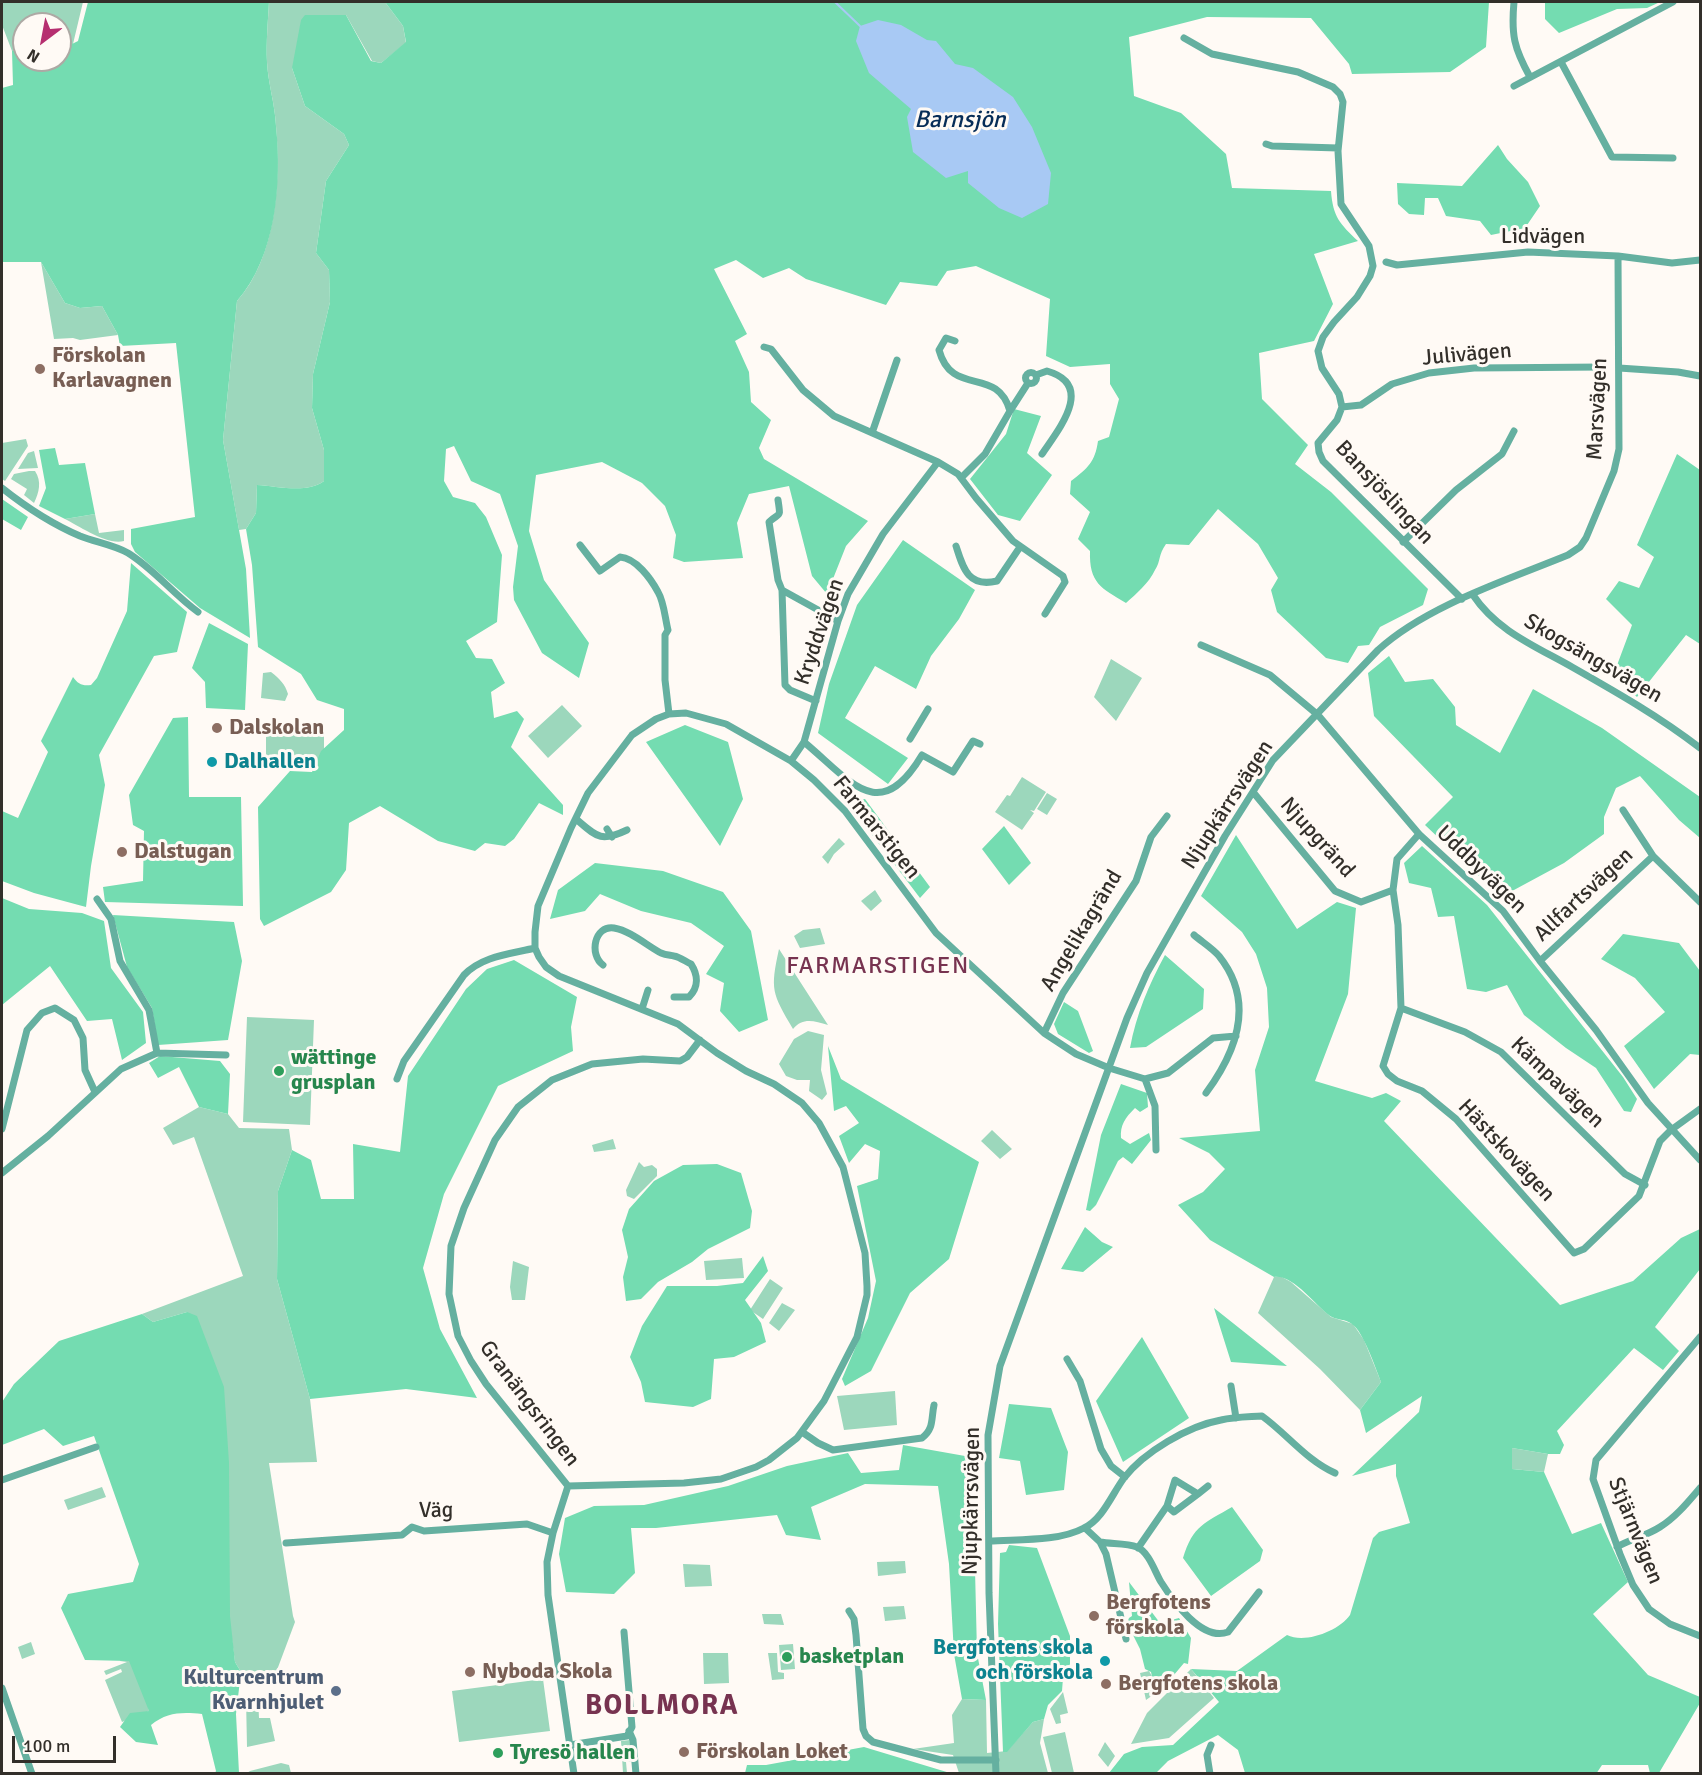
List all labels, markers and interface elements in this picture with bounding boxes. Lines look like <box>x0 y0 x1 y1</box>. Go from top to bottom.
north arrow <box>12 12 72 72</box>
text: N <box>24 44 44 67</box>
water label: Barnsjön <box>914 107 1006 135</box>
street label: Lidvägen <box>1501 224 1585 250</box>
street label: Julivägen <box>1421 338 1513 372</box>
place label: Förskolan Karlavagnen <box>52 343 172 394</box>
street label: Marsvägen <box>1582 357 1614 461</box>
marker: Förskolan Karlavagnen <box>33 362 47 376</box>
street label: Bansjöslingan <box>1329 436 1439 550</box>
street label: Kryddvägen <box>789 575 851 689</box>
street label: Skogsängsvägen <box>1519 609 1667 709</box>
place label: Dalskolan <box>229 715 324 741</box>
marker: Dalskolan <box>210 721 224 735</box>
street label: Njupkärrsvägen <box>1177 736 1279 874</box>
place label: Dalhallen <box>224 749 316 775</box>
marker: Dalhallen <box>205 755 219 769</box>
street label: Farmarstigen <box>826 771 926 885</box>
street label: Njupgränd <box>1274 792 1360 884</box>
street label: Uddbyvägen <box>1430 820 1532 920</box>
place label: Dalstugan <box>134 839 232 865</box>
street label: Allfartsvägen <box>1529 842 1639 948</box>
marker: Dalstugan <box>115 845 129 859</box>
street label: Angelikagränd <box>1035 866 1129 996</box>
district label: FARMARSTIGEN <box>786 953 970 981</box>
street label: Kämpavägen <box>1505 1032 1609 1134</box>
place label: wättinge grusplan <box>291 1045 376 1096</box>
marker: wättinge grusplan <box>272 1064 286 1078</box>
street label: Hästskovägen <box>1452 1094 1560 1208</box>
street label: Granängsringen <box>473 1336 585 1472</box>
street label: Njupkärrsvägen <box>958 1427 986 1575</box>
street label: Stjärnvägen <box>1602 1474 1668 1588</box>
street label: Väg <box>419 1498 453 1524</box>
place label: Bergfotens förskola <box>1106 1590 1211 1642</box>
marker: Bergfotens förskola <box>1087 1609 1101 1623</box>
place label: Bergfotens skola och förskola <box>933 1635 1093 1687</box>
place label: basketplan <box>799 1644 904 1670</box>
marker: basketplan <box>780 1650 794 1664</box>
marker: Bergfotens skola och förskola <box>1098 1654 1112 1668</box>
place label: Nyboda Skola <box>482 1659 613 1685</box>
place label: Kulturcentrum Kvarnhjulet <box>183 1665 324 1717</box>
marker: Nyboda Skola <box>463 1665 477 1679</box>
place label: Bergfotens skola <box>1118 1671 1278 1697</box>
marker: Bergfotens skola <box>1099 1677 1113 1691</box>
marker: Kulturcentrum Kvarnhjulet <box>329 1684 343 1698</box>
district label: BOLLMORA <box>585 1690 739 1724</box>
scale bar <box>15 1724 118 1762</box>
text: 100 m <box>23 1735 70 1757</box>
place label: Förskolan Loket <box>696 1739 848 1765</box>
place label: Tyresö hallen <box>510 1740 636 1766</box>
marker: Förskolan Loket <box>677 1745 691 1759</box>
marker: Tyresö hallen <box>491 1746 505 1760</box>

